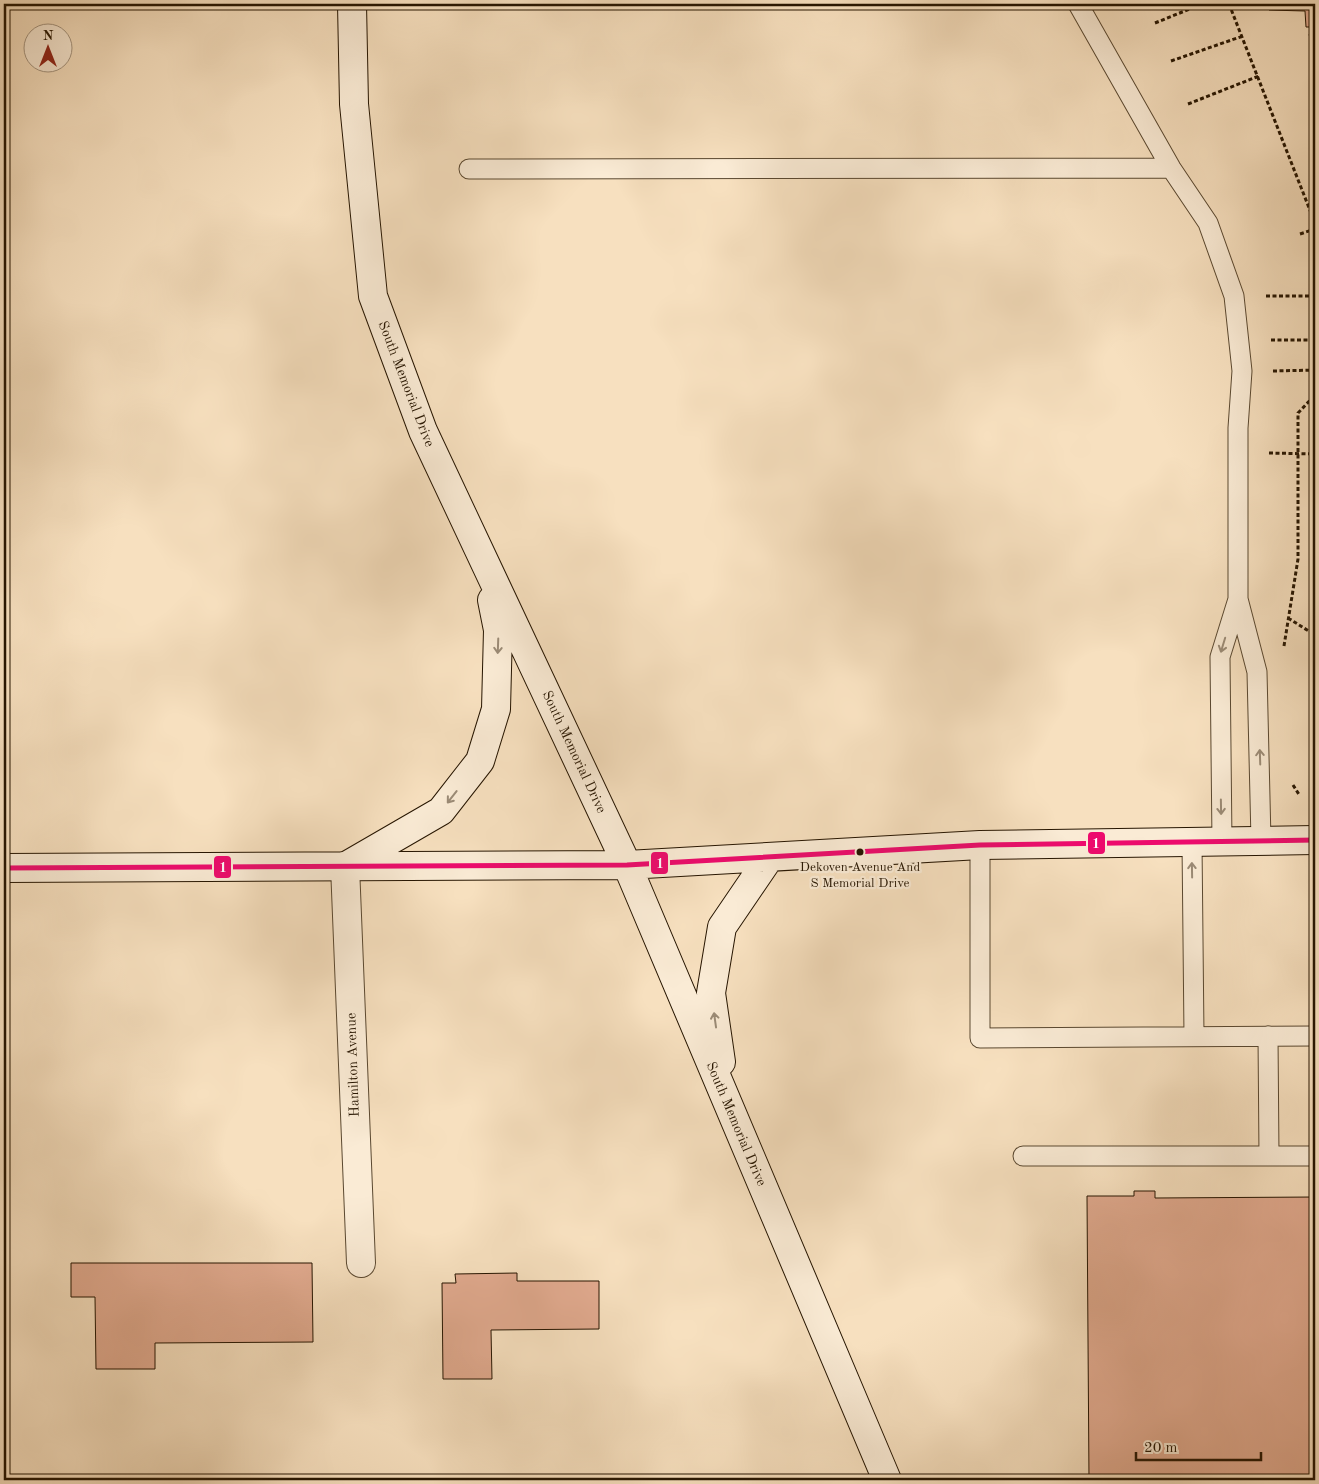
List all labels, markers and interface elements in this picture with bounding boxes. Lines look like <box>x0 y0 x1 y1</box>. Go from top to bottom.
north arrow <box>22 22 72 72</box>
text: N <box>43 29 54 43</box>
street label: South Memorial Drive <box>376 319 436 449</box>
one-way arrow <box>1218 637 1228 653</box>
one-way arrow <box>493 638 502 654</box>
street label: South Memorial Drive <box>539 689 609 815</box>
one-way arrow <box>1255 749 1264 765</box>
one-way arrow <box>447 790 457 804</box>
one-way arrow <box>1216 799 1226 815</box>
line badge: 1 <box>1087 831 1106 855</box>
text: 1 <box>1092 837 1100 851</box>
marker: Dekoven Avenue And S Memorial Drive <box>855 847 865 857</box>
line badge: 1 <box>650 851 669 875</box>
line badge: 1 <box>213 855 232 879</box>
text: 1 <box>656 857 664 871</box>
text: 1 <box>219 861 227 875</box>
place label: Dekoven Avenue And S Memorial Drive <box>800 861 920 890</box>
one-way arrow <box>1187 862 1197 878</box>
one-way arrow <box>709 1012 719 1028</box>
street label: Hamilton Avenue <box>344 1013 362 1117</box>
street label: South Memorial Drive <box>703 1060 769 1188</box>
scale bar <box>1136 1429 1262 1461</box>
text: 20 m <box>1144 1441 1178 1456</box>

